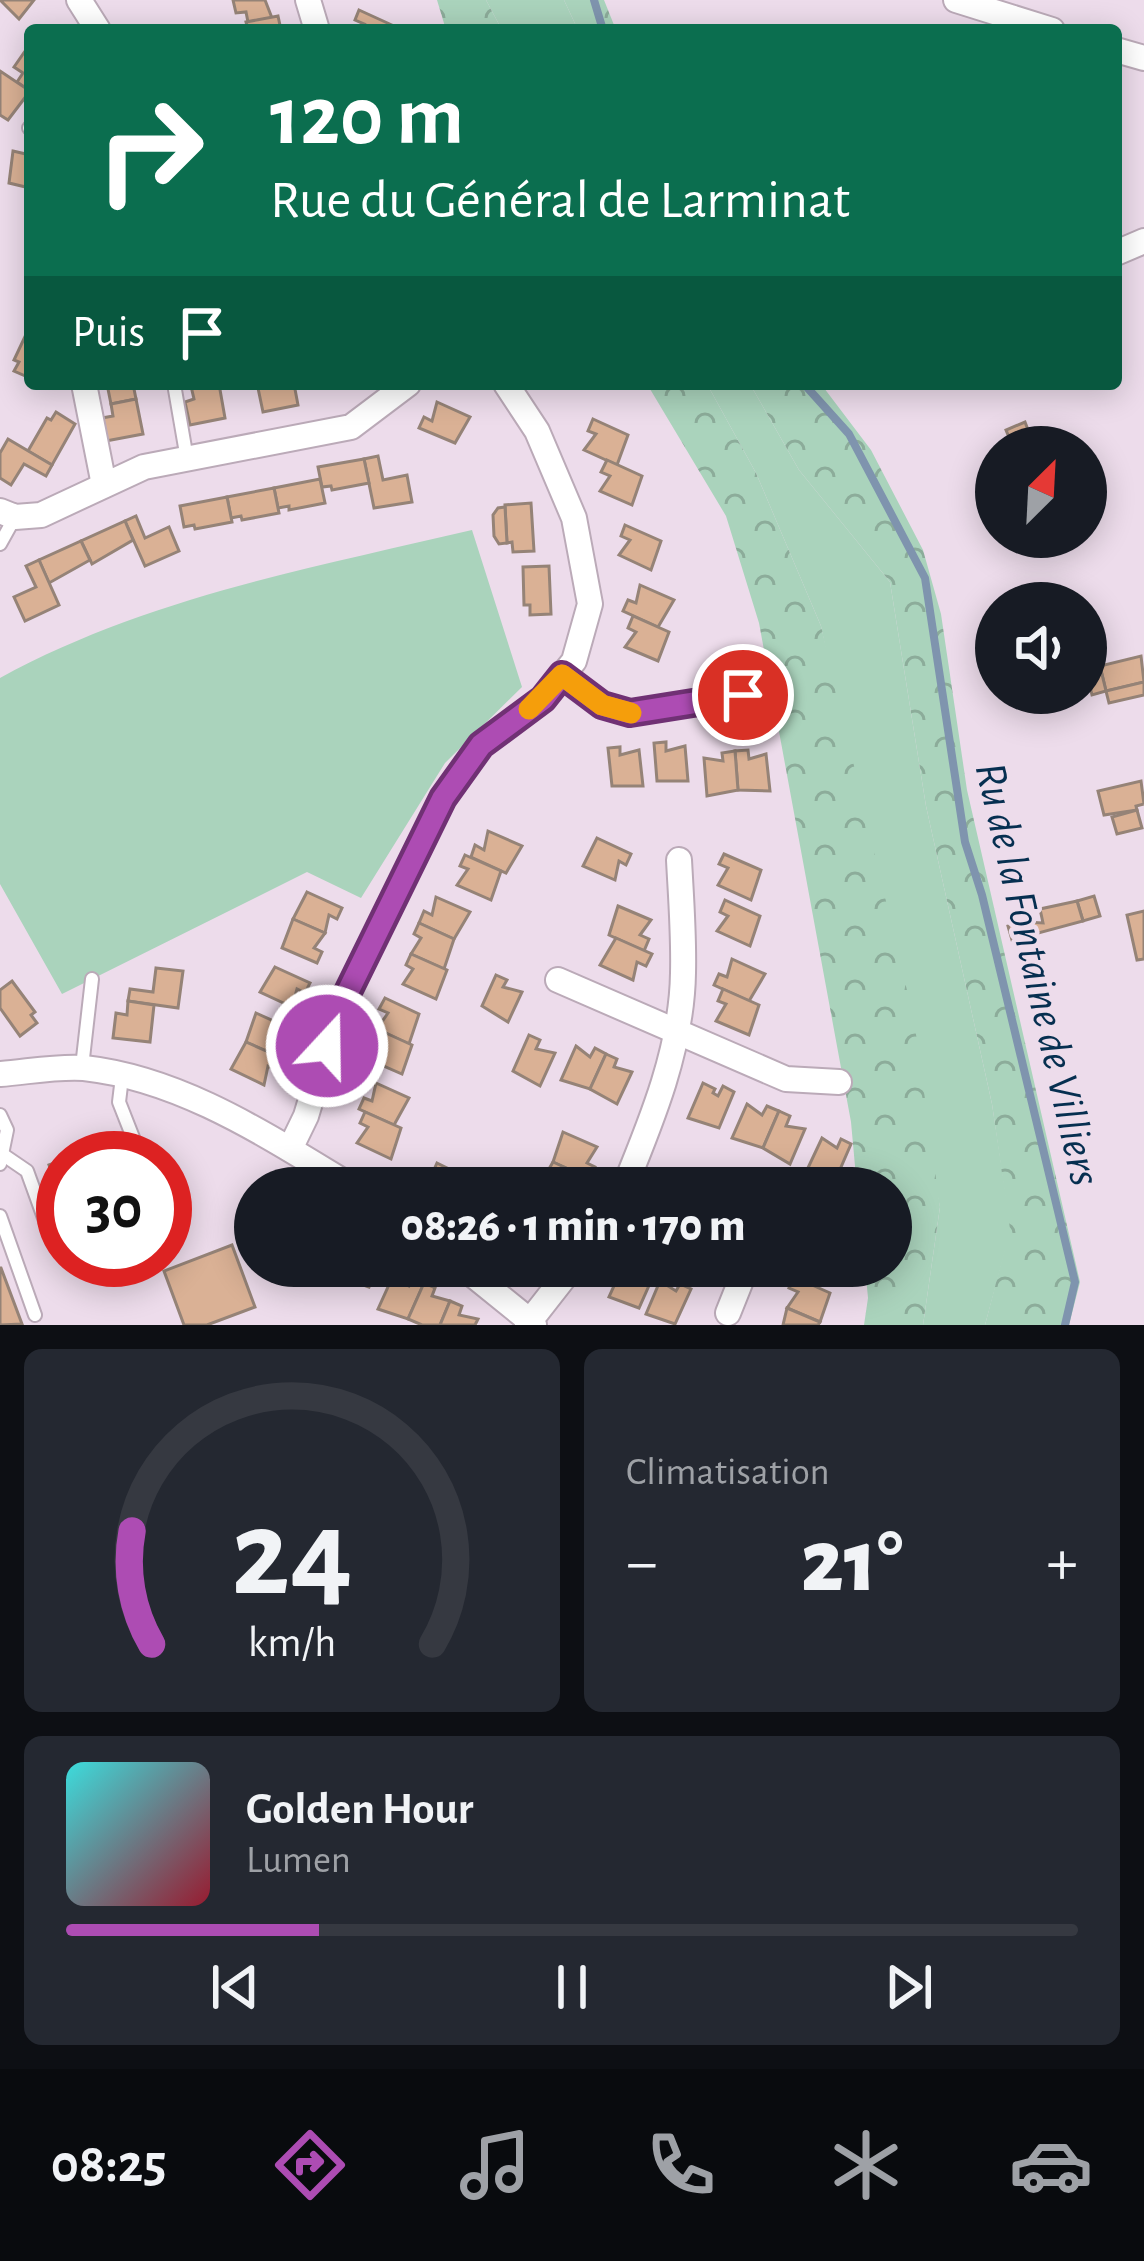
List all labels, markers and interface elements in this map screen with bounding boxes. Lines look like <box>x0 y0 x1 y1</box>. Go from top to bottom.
icon: right <box>72 72 228 228</box>
text: 120 m <box>270 76 464 160</box>
text: Rue du Général de Larminat <box>270 174 850 228</box>
icon: arrive <box>169 300 235 366</box>
text: Puis <box>72 310 145 355</box>
north arrow <box>975 426 1107 558</box>
map controls <box>975 426 1107 714</box>
button: sound <box>975 582 1107 714</box>
pin <box>692 644 794 746</box>
icon: arrive <box>710 662 776 728</box>
water label: Ru de la Fontaine de Villiers <box>966 758 1108 1190</box>
position arrow <box>264 983 390 1109</box>
speed limit sign: 30 <box>36 1131 192 1287</box>
text: 08:26 · 1 min · 170 m <box>401 1204 745 1249</box>
text: Climatisation <box>626 1453 830 1492</box>
text: 24 <box>231 1493 353 1618</box>
text: 21° <box>801 1518 903 1608</box>
text: − <box>626 1530 658 1596</box>
text: + <box>1046 1530 1078 1596</box>
text: km/h <box>248 1621 336 1664</box>
text: Golden Hour <box>246 1787 473 1832</box>
text: Lumen <box>246 1841 351 1880</box>
icon: previous <box>202 1954 268 2020</box>
icon: pause <box>539 1954 605 2020</box>
icon: next <box>876 1954 942 2020</box>
icon: directions <box>268 2123 352 2207</box>
icon: music <box>453 2123 537 2207</box>
icon: phone <box>639 2123 723 2207</box>
icon: climate <box>824 2123 908 2207</box>
icon: car <box>1009 2123 1093 2207</box>
text: 08:25 <box>51 2138 167 2192</box>

